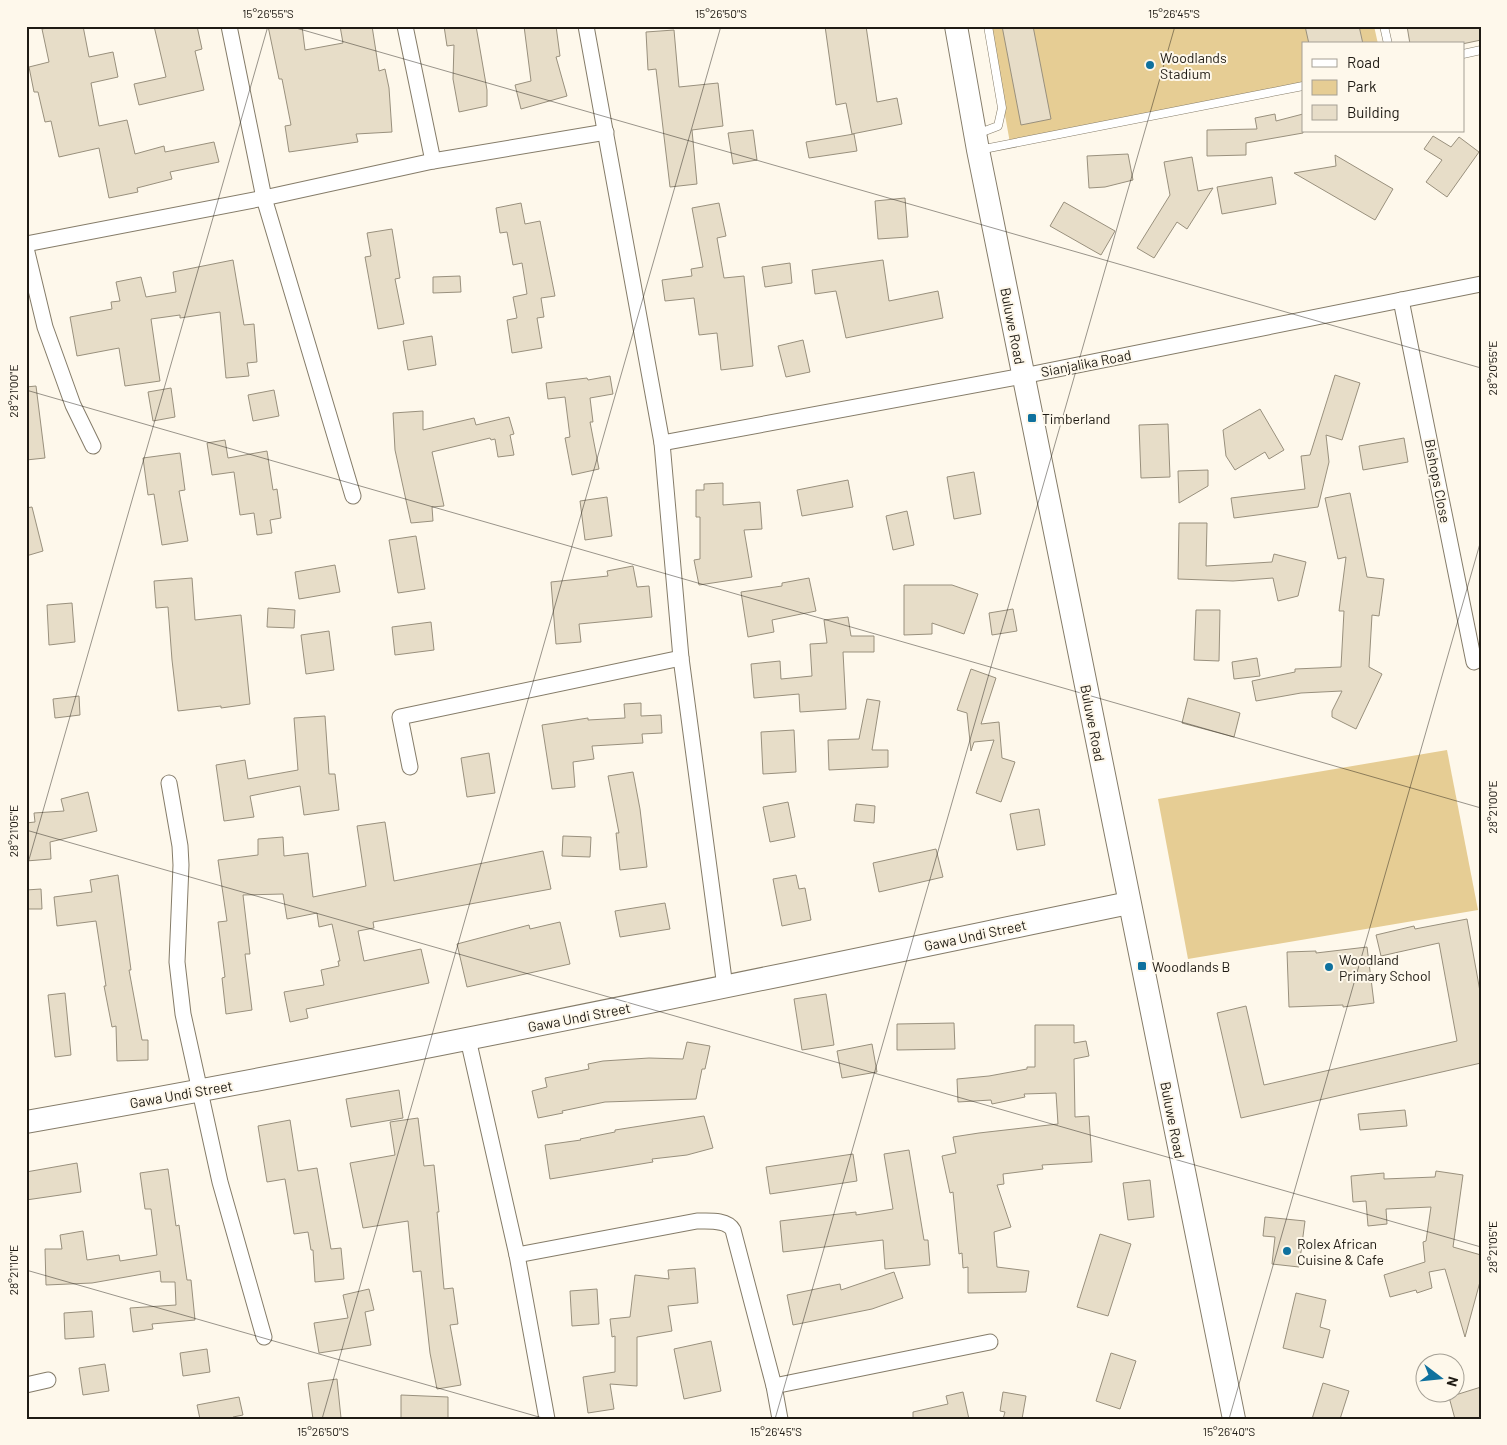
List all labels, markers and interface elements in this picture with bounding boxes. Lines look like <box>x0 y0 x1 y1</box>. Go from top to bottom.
text: 15°26'55"S <box>242 6 294 20</box>
text: 15°26'50"S <box>695 6 747 20</box>
text: 15°26'45"S <box>1148 6 1200 20</box>
legend <box>1302 42 1464 132</box>
place label: Woodlands Stadium <box>1160 49 1227 82</box>
text: Road <box>1347 53 1380 71</box>
marker: Woodlands Stadium <box>1144 59 1156 71</box>
text: Park <box>1347 77 1377 95</box>
text: Building <box>1347 103 1400 121</box>
street label: Buluwe Road <box>997 286 1029 366</box>
text: 28°20'55"E <box>1485 341 1499 395</box>
street label: Sianjalika Road <box>1039 346 1133 380</box>
text: 28°21'00"E <box>6 364 20 418</box>
place label: Timberland <box>1042 410 1110 427</box>
marker: Timberland <box>1026 412 1038 424</box>
street label: Bishops Close <box>1422 438 1454 524</box>
street label: Buluwe Road <box>1077 683 1109 763</box>
text: 28°21'00"E <box>1485 780 1499 834</box>
text: 28°21'05"E <box>6 805 20 857</box>
street label: Gawa Undi Street <box>922 916 1028 954</box>
place label: Woodland Primary School <box>1339 951 1431 984</box>
place label: Woodlands B <box>1152 958 1230 975</box>
marker: Woodlands B <box>1136 960 1148 972</box>
marker: Woodland Primary School <box>1323 961 1335 973</box>
street label: Gawa Undi Street <box>526 999 632 1035</box>
street label: Gawa Undi Street <box>128 1077 234 1111</box>
street label: Buluwe Road <box>1157 1080 1189 1160</box>
text: 28°21'05"E <box>1485 1221 1499 1273</box>
place label: Rolex African Cuisine & Cafe <box>1297 1235 1384 1268</box>
text: 28°21'10"E <box>6 1245 20 1295</box>
marker: Rolex African Cuisine & Cafe <box>1281 1245 1293 1257</box>
north arrow <box>1414 1352 1464 1402</box>
text: N <box>1444 1375 1462 1389</box>
text: 15°26'50"S <box>297 1424 349 1438</box>
text: 15°26'45"S <box>750 1424 802 1438</box>
text: 15°26'40"S <box>1203 1424 1255 1438</box>

